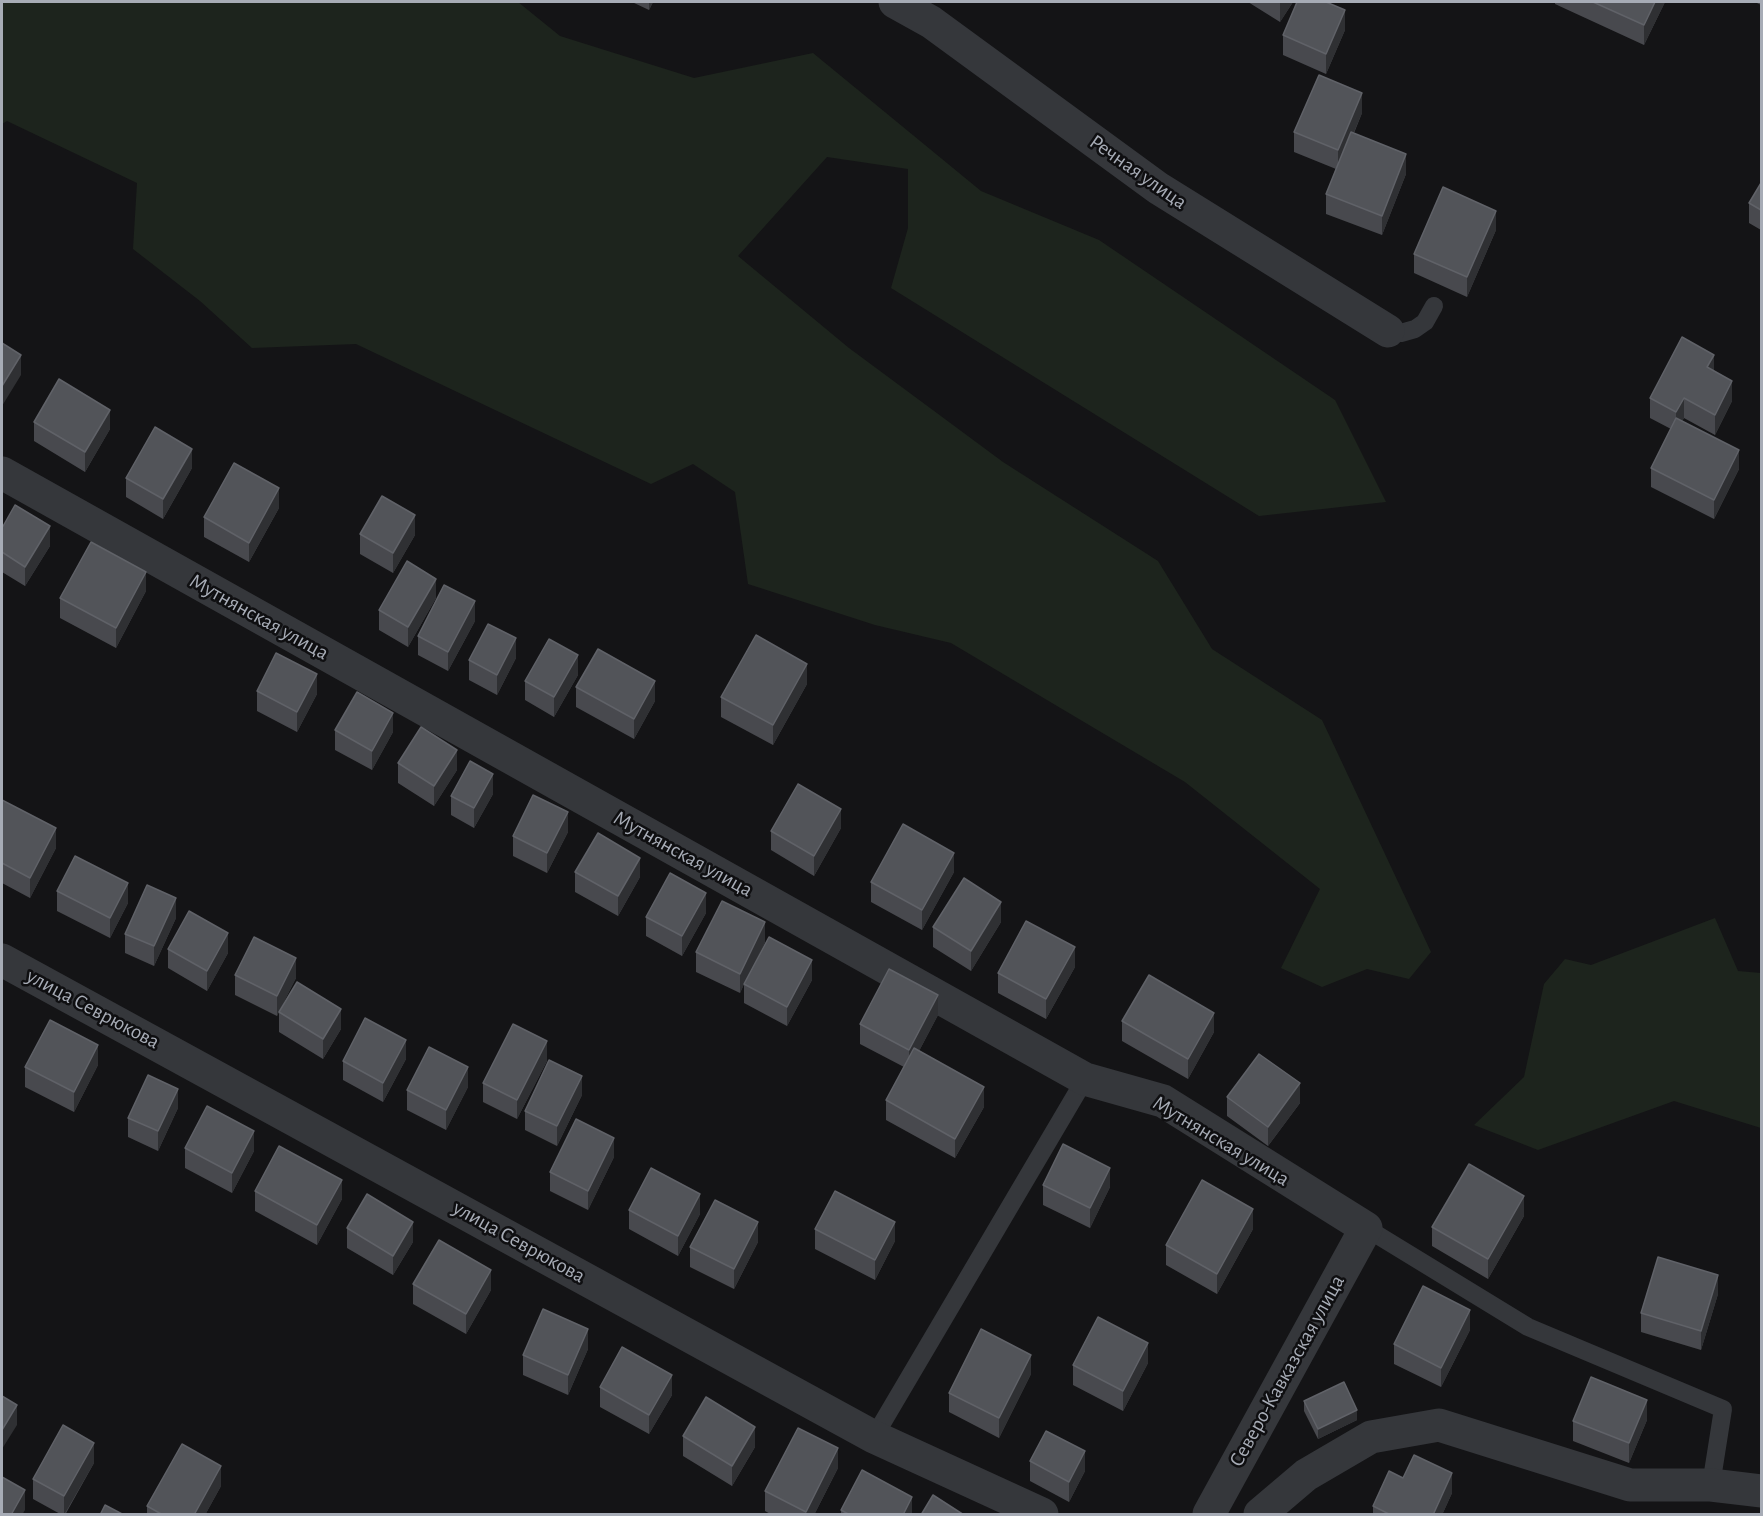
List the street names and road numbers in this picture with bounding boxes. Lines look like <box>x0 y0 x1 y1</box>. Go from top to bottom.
street label: Речная улица <box>1084 129 1192 215</box>
street label: Мутнянская улица <box>185 568 333 666</box>
street label: Мутнянская улица <box>609 805 757 903</box>
street label: улица Севрюкова <box>22 963 164 1055</box>
street label: Мутнянская улица <box>1148 1090 1294 1192</box>
street label: улица Севрюкова <box>449 1195 589 1289</box>
street label: Северо-Кавказская улица <box>1224 1271 1350 1471</box>

